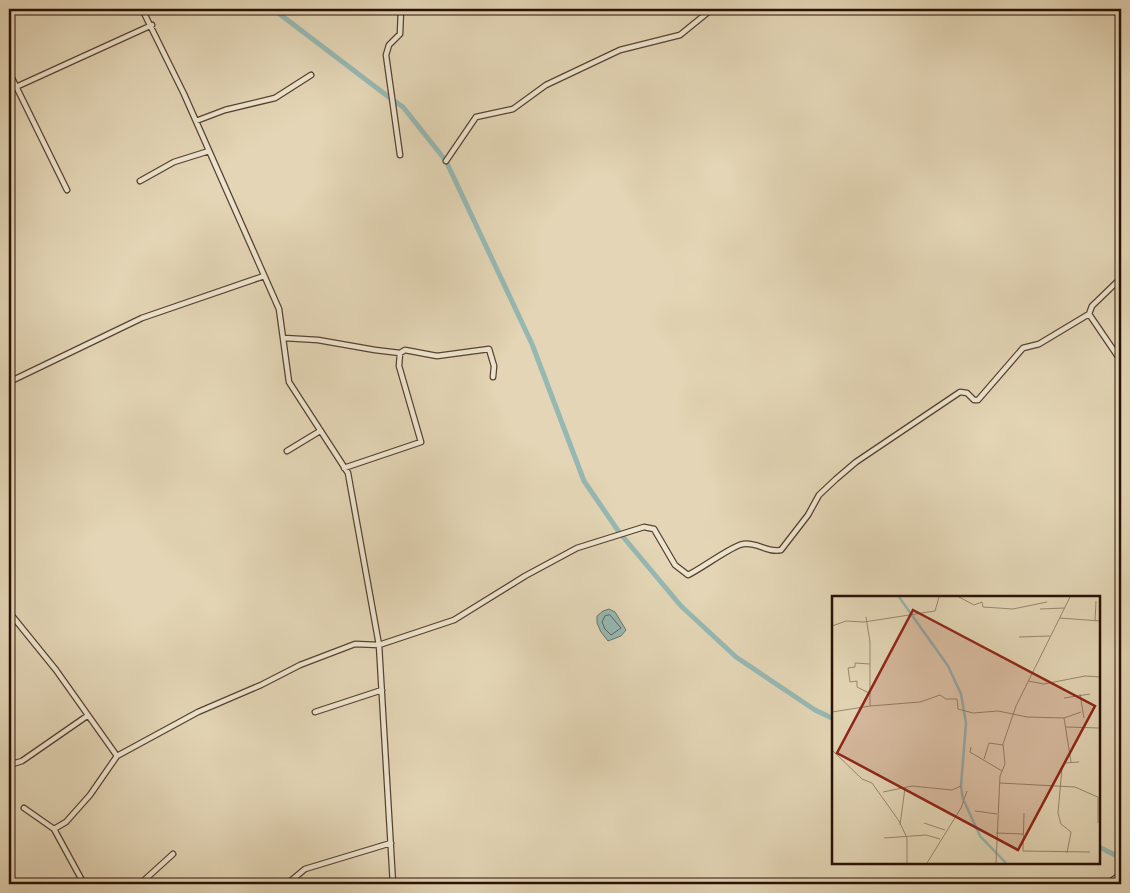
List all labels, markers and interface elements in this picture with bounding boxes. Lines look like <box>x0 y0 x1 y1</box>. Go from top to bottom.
inset map <box>832 596 1100 863</box>

